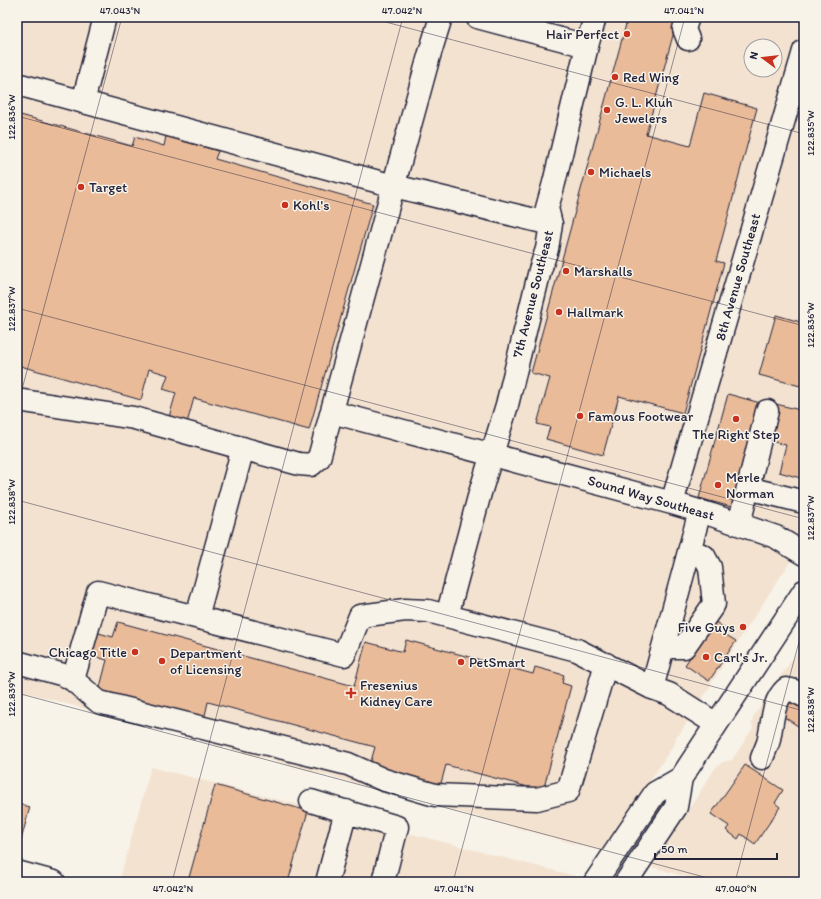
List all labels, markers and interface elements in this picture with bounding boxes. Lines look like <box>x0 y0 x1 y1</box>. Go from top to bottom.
text: 47.043°N <box>100 4 141 17</box>
text: 47.042°N <box>382 4 423 17</box>
text: 47.041°N <box>664 4 704 17</box>
place label: Hair Perfect <box>546 26 619 43</box>
marker: Hair Perfect <box>622 29 632 39</box>
north arrow <box>743 38 783 78</box>
text: N <box>747 50 761 61</box>
place label: Red Wing <box>623 69 680 86</box>
marker: Red Wing <box>610 72 620 82</box>
text: 122.836°W <box>5 94 18 140</box>
place label: G. L. Kluh Jewelers <box>615 94 673 127</box>
marker: G. L. Kluh Jewelers <box>602 105 612 115</box>
text: 122.835°W <box>804 110 817 156</box>
place label: Michaels <box>599 164 651 181</box>
marker: Michaels <box>586 167 596 177</box>
place label: Target <box>89 179 127 196</box>
marker: Target <box>76 182 86 192</box>
place label: Kohl's <box>293 197 329 214</box>
marker: Kohl's <box>280 200 290 210</box>
street label: 8th Avenue Southeast <box>712 211 764 343</box>
street label: 7th Avenue Southeast <box>509 228 557 360</box>
place label: Marshalls <box>574 263 633 280</box>
marker: Marshalls <box>561 266 571 276</box>
text: 122.837°W <box>5 286 18 332</box>
text: 122.836°W <box>804 302 817 348</box>
place label: Hallmark <box>567 304 623 321</box>
marker: Hallmark <box>554 307 564 317</box>
place label: Famous Footwear <box>588 408 694 425</box>
marker: Famous Footwear <box>575 411 585 421</box>
marker: The Right Step <box>731 414 741 424</box>
place label: The Right Step <box>692 426 780 443</box>
place label: Merle Norman <box>726 469 774 502</box>
street label: Sound Way Southeast <box>586 472 716 524</box>
text: 122.838°W <box>5 479 18 525</box>
marker: Merle Norman <box>713 480 723 490</box>
text: 122.837°W <box>804 495 817 541</box>
place label: Five Guys <box>678 619 735 636</box>
marker: Five Guys <box>738 622 748 632</box>
place label: Chicago Title <box>49 644 127 661</box>
place label: Department of Licensing <box>170 645 243 678</box>
marker: Chicago Title <box>130 647 140 657</box>
place label: Carl's Jr. <box>714 649 768 666</box>
marker: Carl's Jr. <box>701 652 711 662</box>
place label: PetSmart <box>469 654 525 671</box>
marker: Department of Licensing <box>157 656 167 666</box>
marker: PetSmart <box>456 657 466 667</box>
text: 122.839°W <box>5 671 18 717</box>
place label: Fresenius Kidney Care <box>360 677 433 710</box>
marker: Fresenius Kidney Care <box>345 687 357 699</box>
text: 122.838°W <box>804 687 817 733</box>
scale bar <box>655 835 777 861</box>
text: 50 m <box>661 842 687 856</box>
text: 47.042°N <box>153 882 194 895</box>
text: 47.041°N <box>434 882 474 895</box>
text: 47.040°N <box>715 882 757 895</box>

